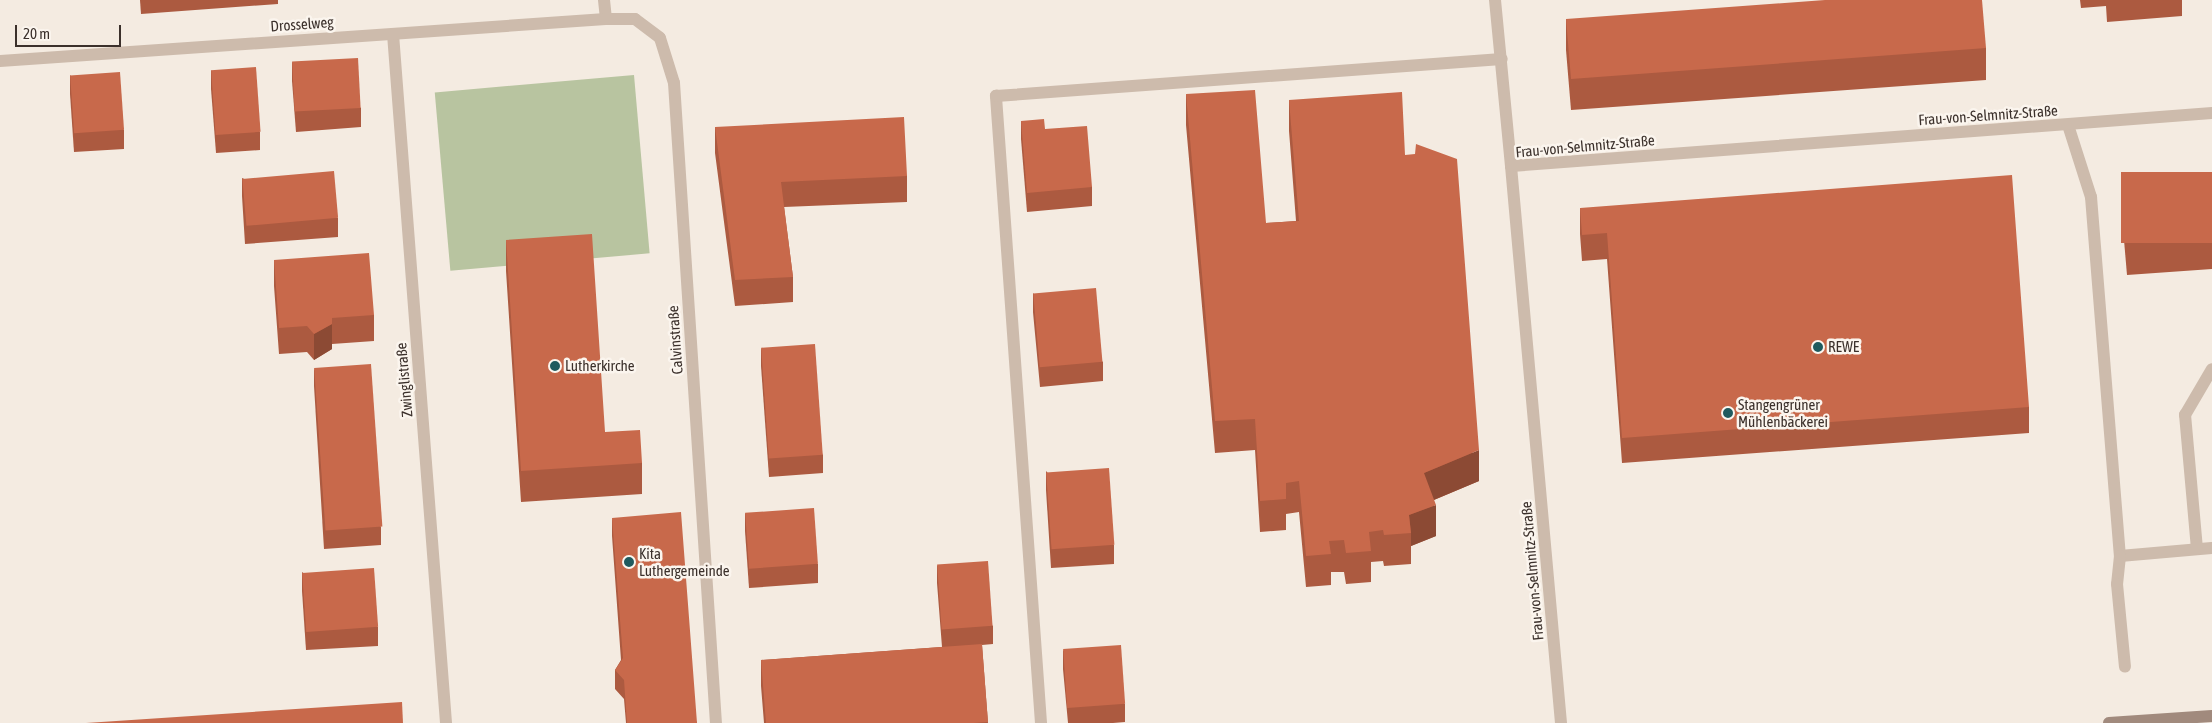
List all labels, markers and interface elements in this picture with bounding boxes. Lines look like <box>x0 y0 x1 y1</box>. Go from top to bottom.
street label: Drosselweg <box>270 13 334 35</box>
scale bar <box>18 15 124 47</box>
text: 20 m <box>23 25 50 42</box>
street label: Frau-von-Selmnitz-Straße <box>1918 101 2058 129</box>
street label: Frau-von-Selmnitz-Straße <box>1515 131 1655 161</box>
street label: Calvinstraße <box>664 305 686 375</box>
place label: REWE <box>1828 338 1859 356</box>
marker: REWE <box>1812 341 1824 353</box>
street label: Zwinglistraße <box>392 342 416 418</box>
place label: Lutherkirche <box>565 357 635 375</box>
marker: Lutherkirche <box>549 360 561 372</box>
place label: Stangengrüner Mühlenbäckerei <box>1738 395 1828 430</box>
marker: Stangengrüner Mühlenbäckerei <box>1722 407 1734 419</box>
street label: Frau-von-Selmnitz-Straße <box>1517 501 1547 641</box>
place label: Kita Luthergemeinde <box>639 544 730 579</box>
marker: Kita Luthergemeinde <box>623 556 635 568</box>

